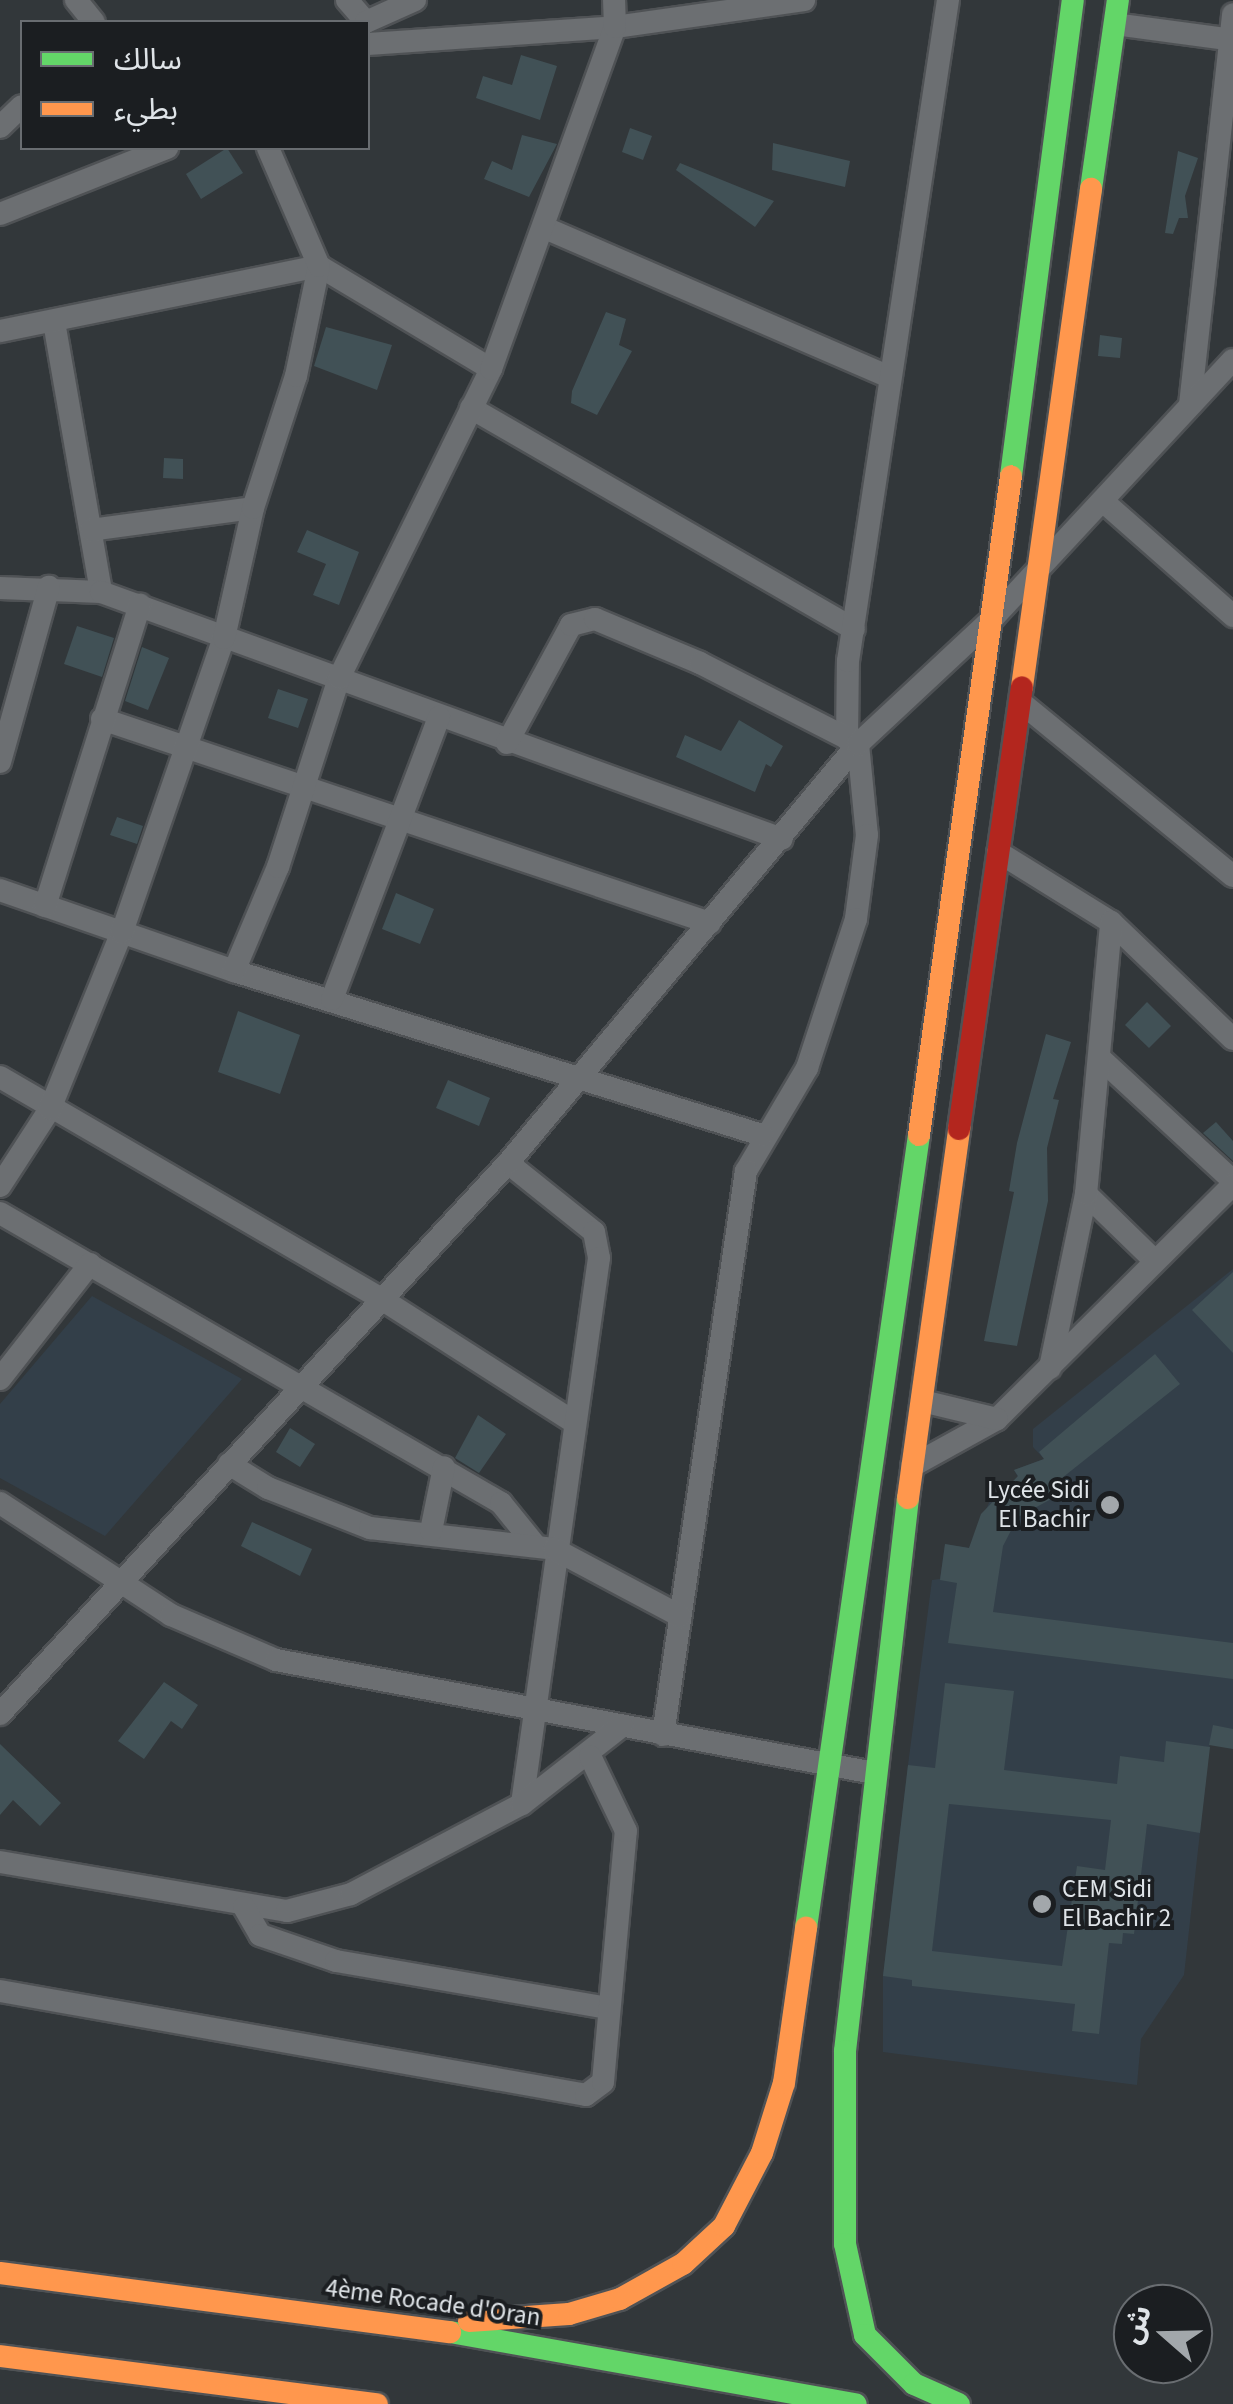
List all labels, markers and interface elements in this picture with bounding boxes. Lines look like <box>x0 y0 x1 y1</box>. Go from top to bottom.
legend <box>20 20 370 150</box>
text: سالك <box>114 38 182 81</box>
text: بطيء <box>114 88 178 131</box>
place label: Lycée Sidi El Bachir <box>987 1476 1090 1535</box>
marker: Lycée Sidi El Bachir <box>1099 1494 1121 1516</box>
place label: CEM Sidi El Bachir 2 <box>1062 1875 1171 1934</box>
marker: CEM Sidi El Bachir 2 <box>1031 1893 1053 1915</box>
street label: 4ème Rocade d'Oran <box>324 2273 542 2333</box>
north arrow <box>1113 2284 1213 2384</box>
text: ش <box>1111 2300 1162 2349</box>

